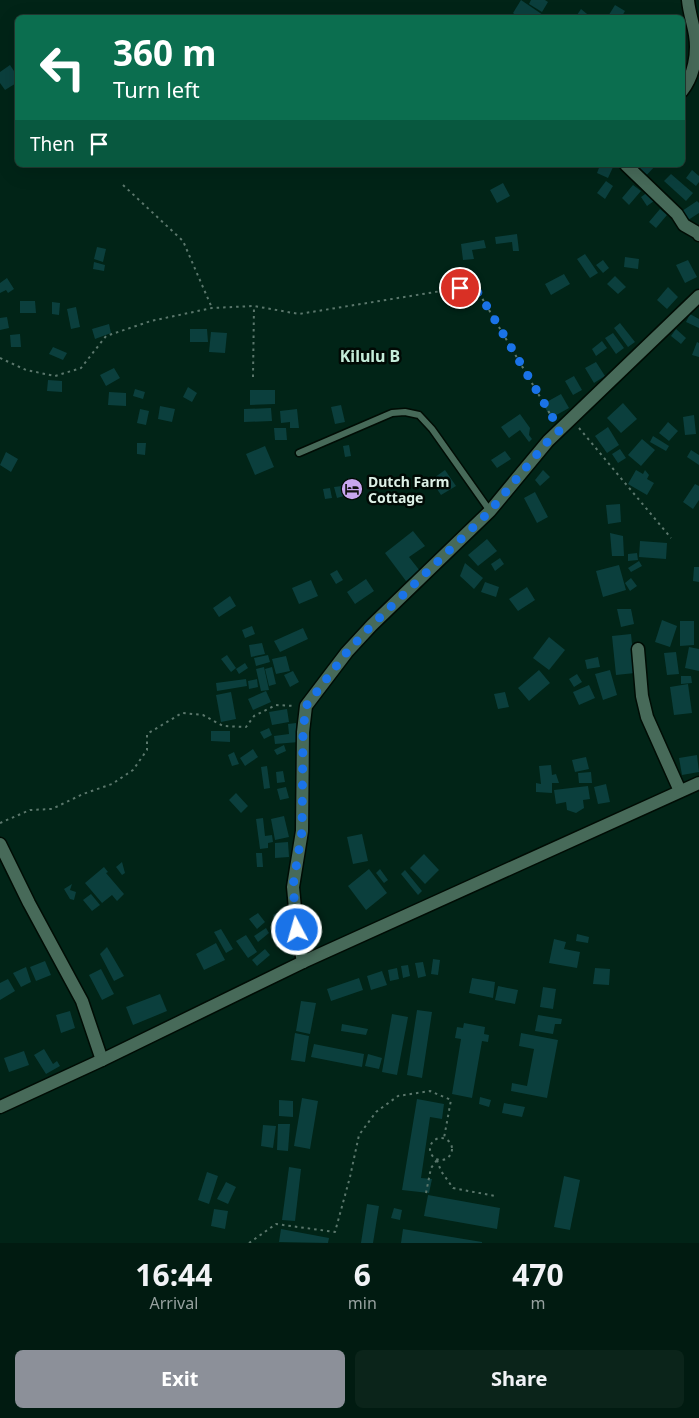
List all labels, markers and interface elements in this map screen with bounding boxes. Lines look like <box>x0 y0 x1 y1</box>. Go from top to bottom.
text: 360 m <box>113 29 216 76</box>
icon: left <box>30 35 95 100</box>
text: Turn left <box>113 74 200 104</box>
icon: arrive <box>85 130 113 158</box>
text: Then <box>30 131 75 157</box>
pin <box>439 267 481 309</box>
icon: arrive <box>446 274 474 302</box>
district label: Kilulu B <box>340 345 400 367</box>
place label: Dutch Farm Cottage <box>368 472 449 507</box>
hotel icon: Dutch Farm Cottage <box>340 477 364 501</box>
position arrow <box>270 903 322 955</box>
text: 16:44 <box>135 1254 212 1295</box>
text: 6 <box>354 1254 371 1295</box>
text: 470 <box>512 1254 564 1295</box>
text: Arrival <box>149 1292 198 1314</box>
text: min <box>348 1292 377 1314</box>
text: m <box>530 1292 545 1314</box>
button: Exit <box>15 1350 345 1408</box>
button: Share <box>355 1350 684 1408</box>

